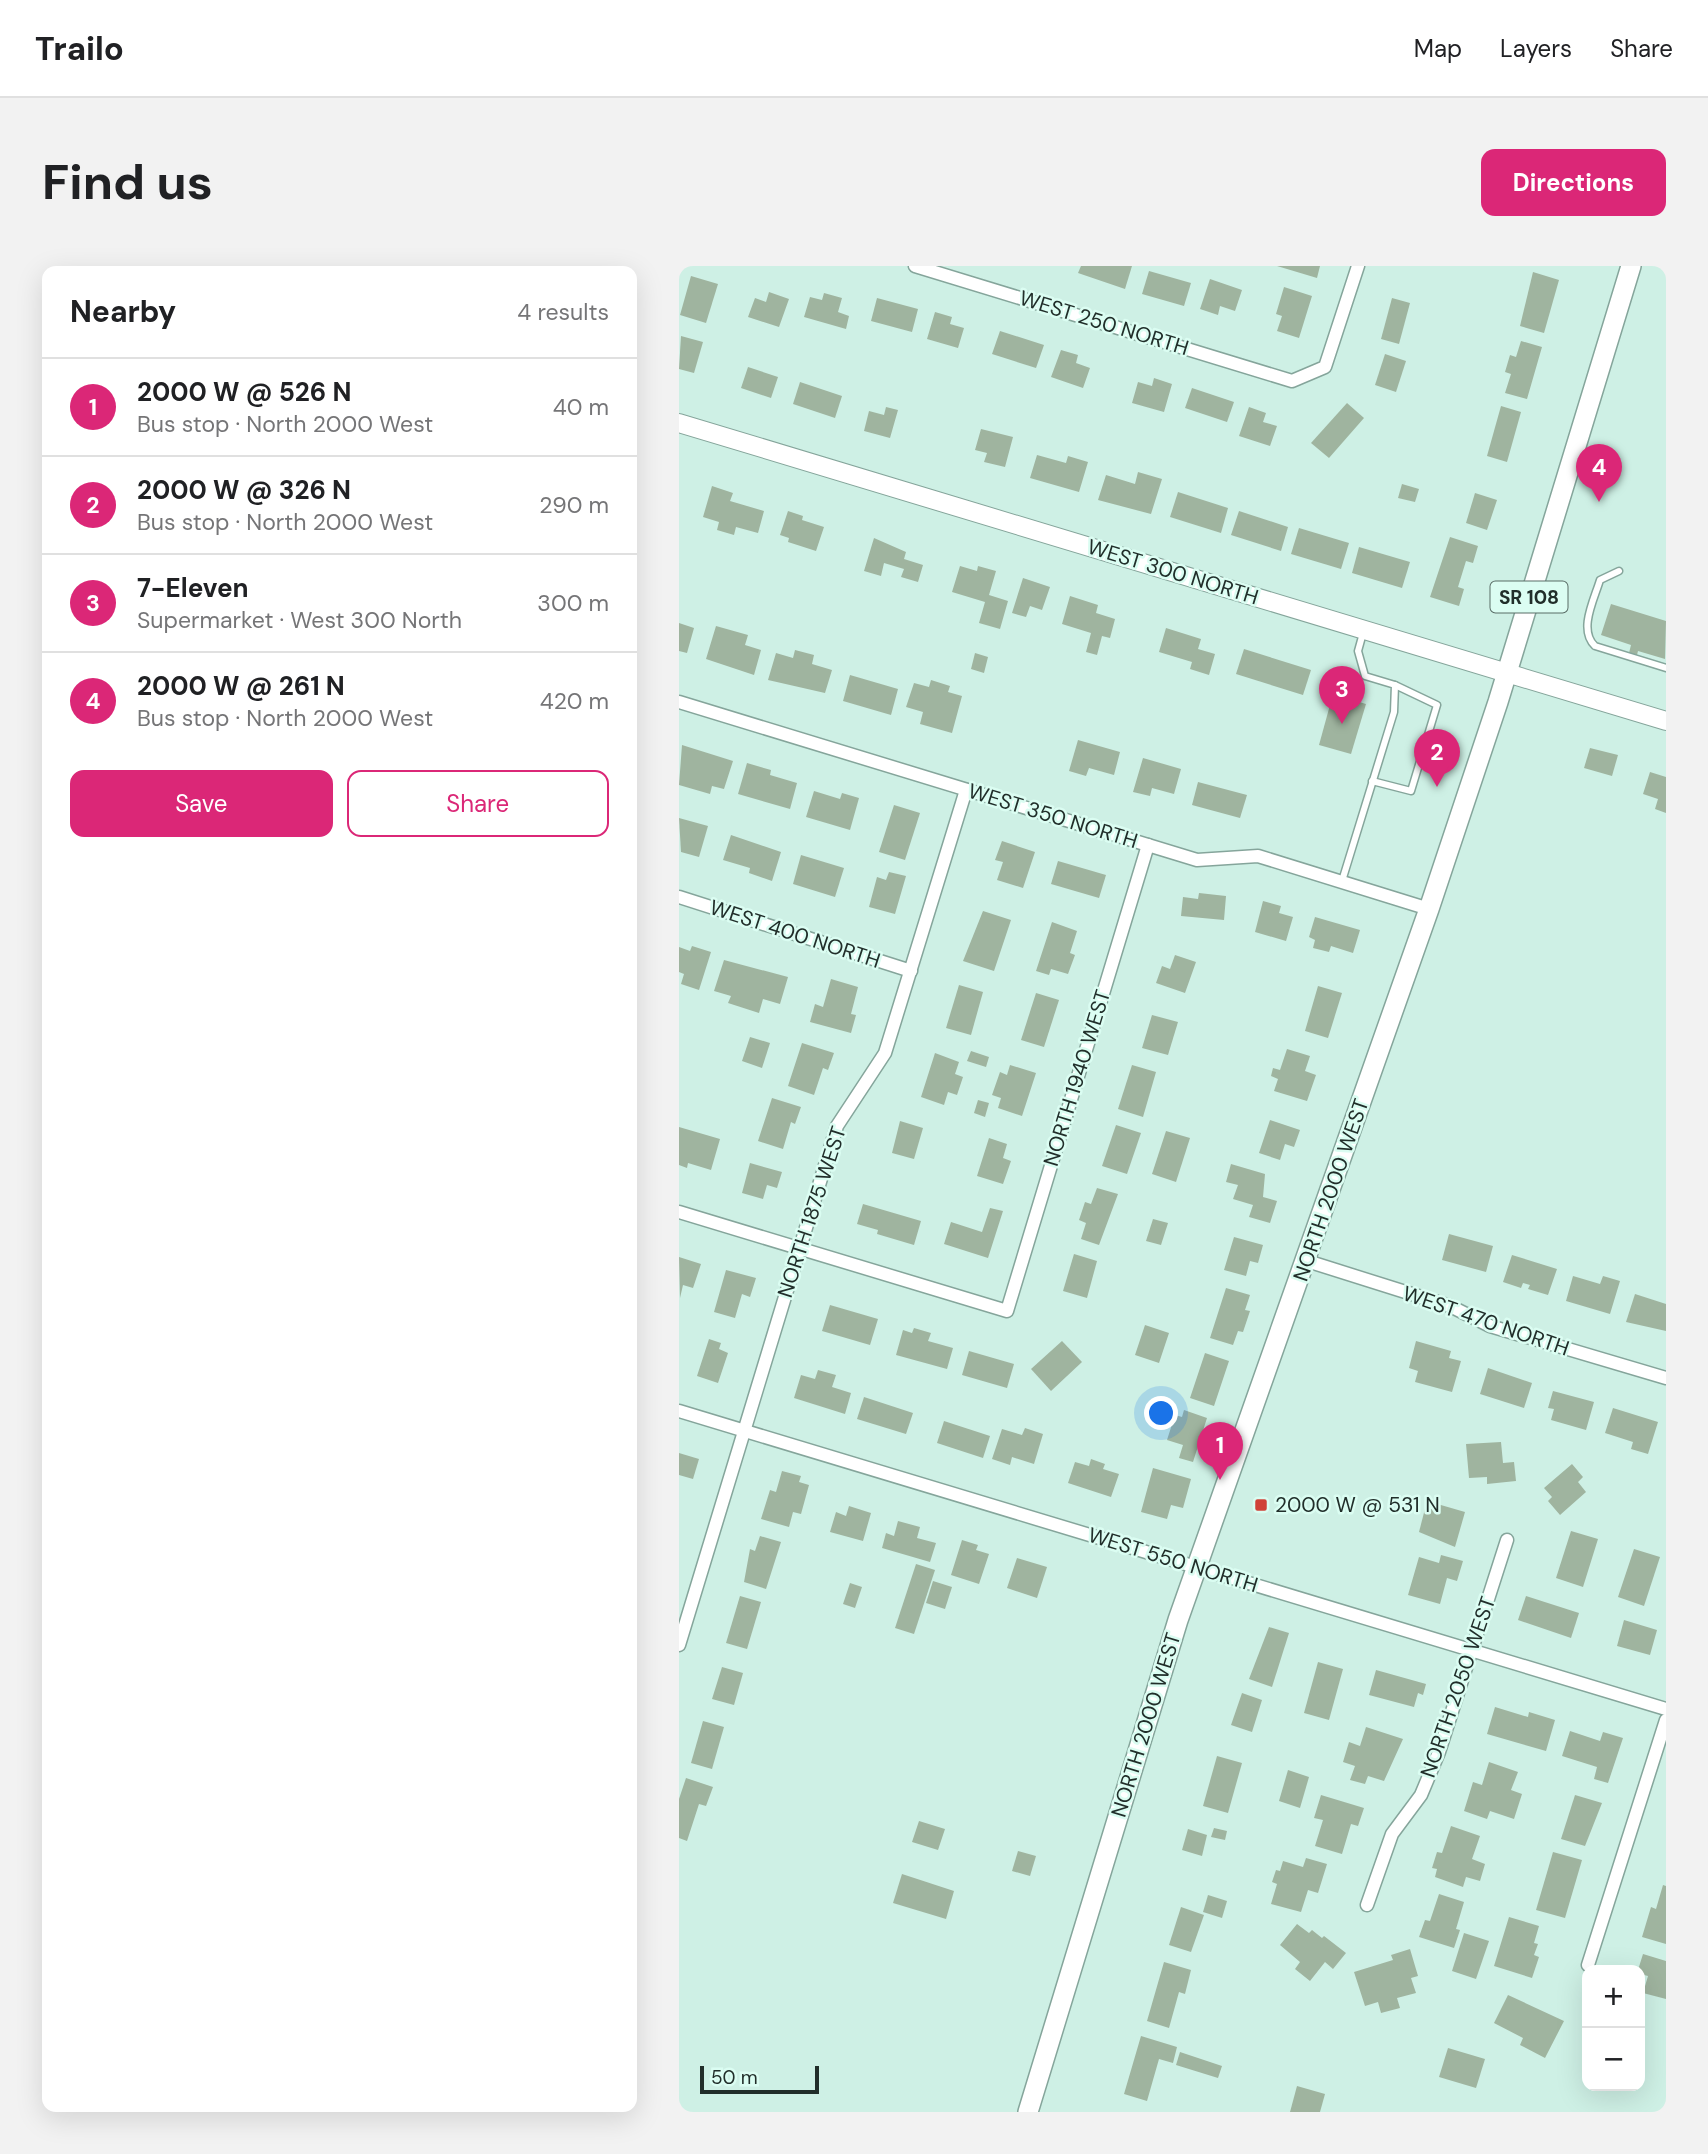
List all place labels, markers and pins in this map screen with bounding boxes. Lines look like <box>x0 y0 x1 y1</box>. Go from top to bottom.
pin: 4 <box>1576 444 1622 502</box>
pin: 3 <box>1319 666 1365 724</box>
pin: 2 <box>1414 729 1460 787</box>
pin: 1 <box>1197 1422 1243 1480</box>
place label: 2000 W @ 531 N <box>1275 1491 1440 1519</box>
marker: 2000 W @ 531 N <box>1253 1497 1269 1513</box>

